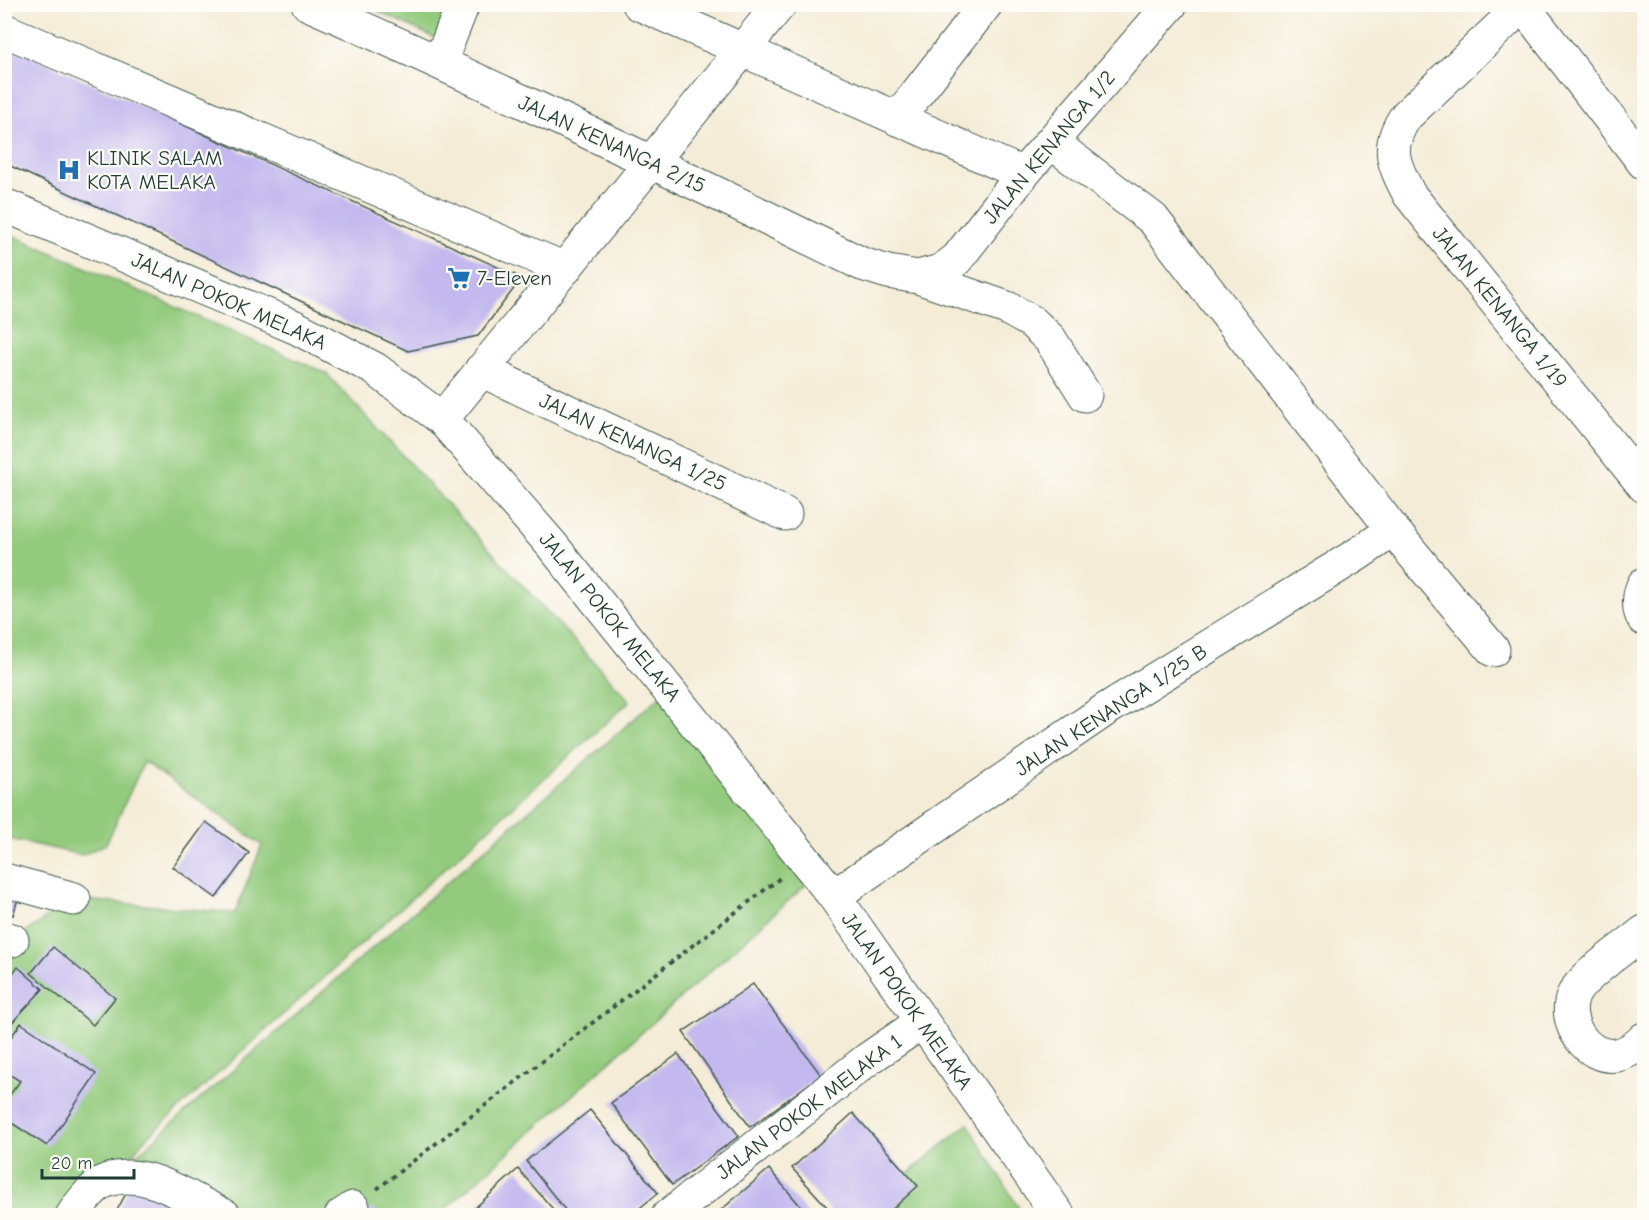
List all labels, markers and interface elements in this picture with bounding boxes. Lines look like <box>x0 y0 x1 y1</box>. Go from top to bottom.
street label: JALAN KENANGA 1/2 <box>978 66 1120 228</box>
street label: JALAN KENANGA 2/15 <box>515 90 709 198</box>
place label: KLINIK SALAM KOTA MELAKA <box>87 146 222 194</box>
hospital icon: KLINIK SALAM KOTA MELAKA <box>56 157 82 183</box>
street label: JALAN KENANGA 1/19 <box>1427 221 1573 393</box>
street label: JALAN POKOK MELAKA <box>128 247 330 355</box>
supermarket icon: 7-Eleven <box>446 265 472 291</box>
place label: 7-Eleven <box>477 266 552 290</box>
street label: JALAN KENANGA 1/25 <box>536 388 730 496</box>
street label: JALAN POKOK MELAKA <box>534 528 686 706</box>
street label: JALAN KENANGA 1/25 B <box>1011 639 1211 781</box>
street label: JALAN POKOK MELAKA <box>837 908 977 1094</box>
street label: JALAN POKOK MELAKA 1 <box>712 1029 906 1185</box>
scale bar <box>42 1142 134 1180</box>
text: 20 m <box>51 1153 92 1174</box>

